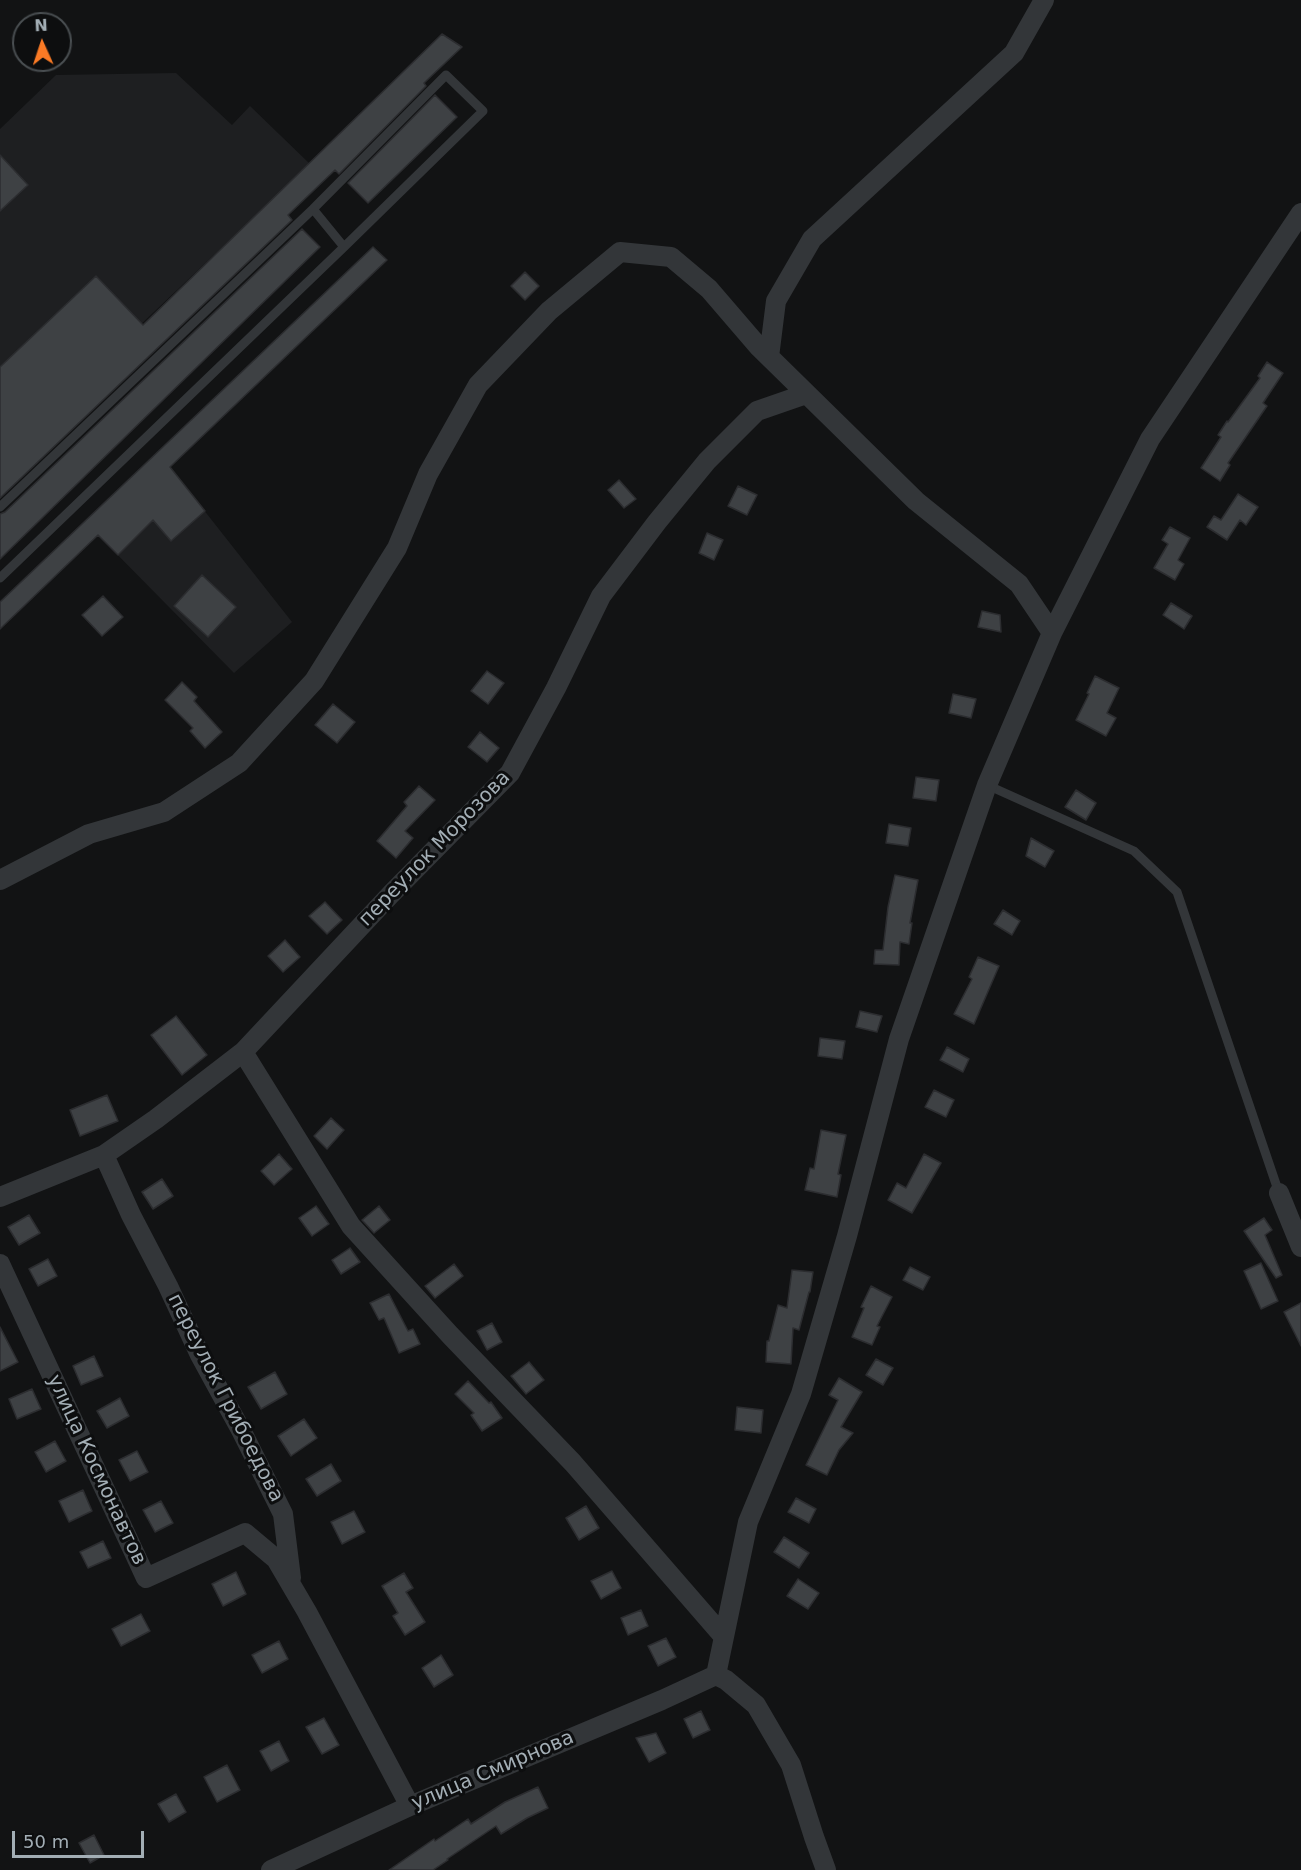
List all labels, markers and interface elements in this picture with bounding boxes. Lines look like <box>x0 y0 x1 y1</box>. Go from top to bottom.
north arrow <box>12 12 72 72</box>
text: N <box>34 16 48 35</box>
street label: переулок Морозова <box>354 766 516 932</box>
street label: переулок Грибоедова <box>162 1290 288 1506</box>
street label: улица Космонавтов <box>41 1371 151 1569</box>
street label: улица Смирнова <box>408 1726 578 1816</box>
scale bar <box>15 1819 147 1857</box>
text: 50 m <box>23 1831 69 1852</box>

